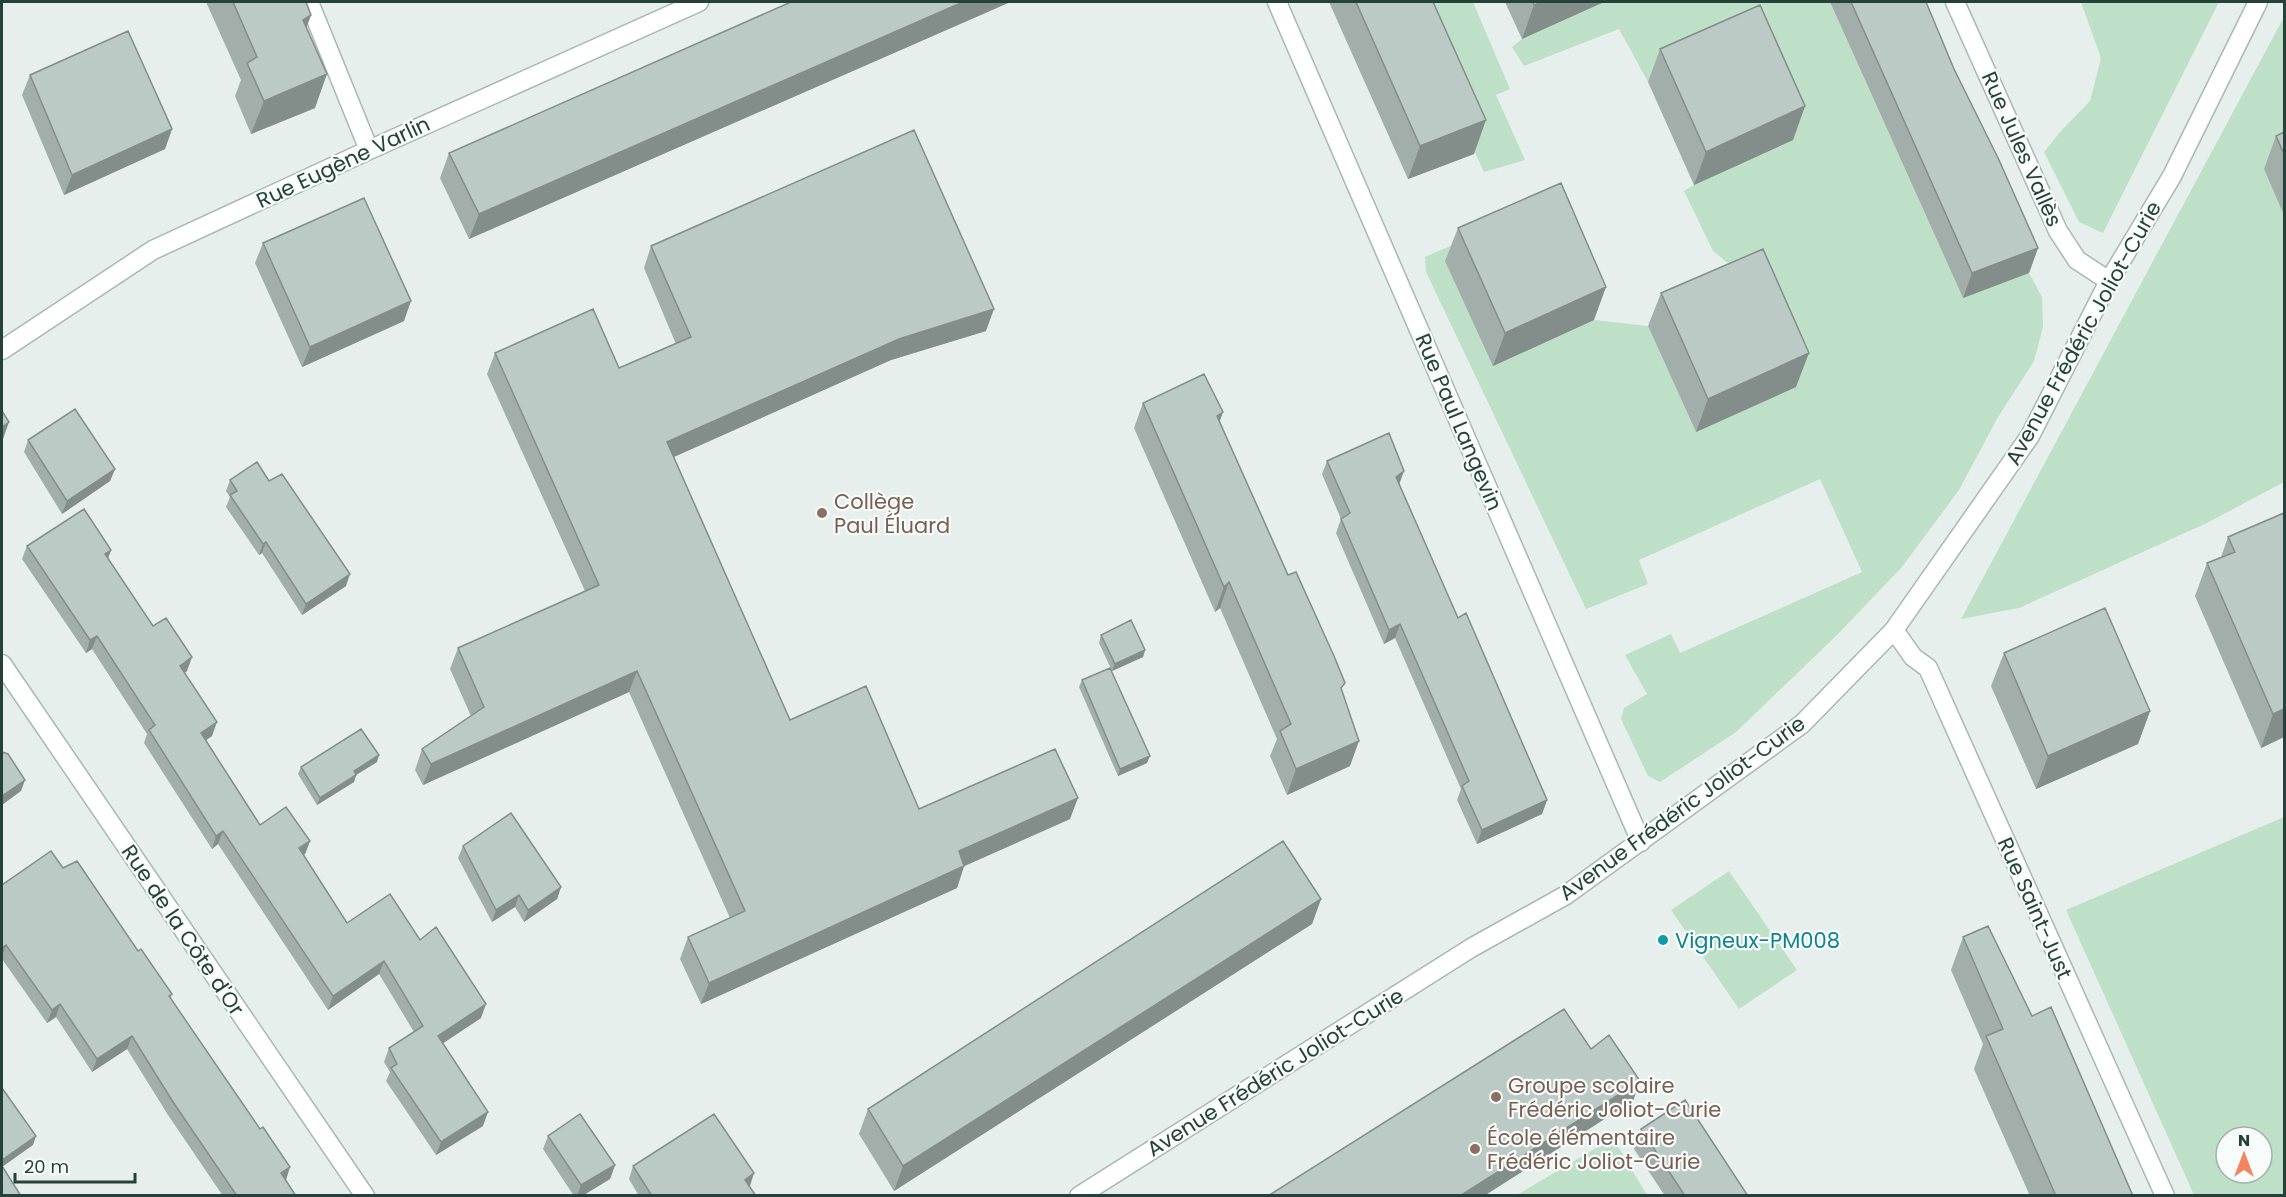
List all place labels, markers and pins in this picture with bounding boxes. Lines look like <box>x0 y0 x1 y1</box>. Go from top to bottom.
place label: Collège Paul Éluard <box>834 487 950 540</box>
marker: Collège Paul Éluard <box>815 506 829 520</box>
place label: Vigneux-PM008 <box>1675 926 1840 955</box>
marker: Vigneux-PM008 <box>1656 933 1670 947</box>
place label: Groupe scolaire Frédéric Joliot-Curie <box>1508 1071 1721 1124</box>
marker: Groupe scolaire Frédéric Joliot-Curie <box>1489 1090 1503 1104</box>
place label: École élémentaire Frédéric Joliot-Curie <box>1487 1123 1700 1176</box>
marker: École élémentaire Frédéric Joliot-Curie <box>1468 1142 1482 1156</box>

